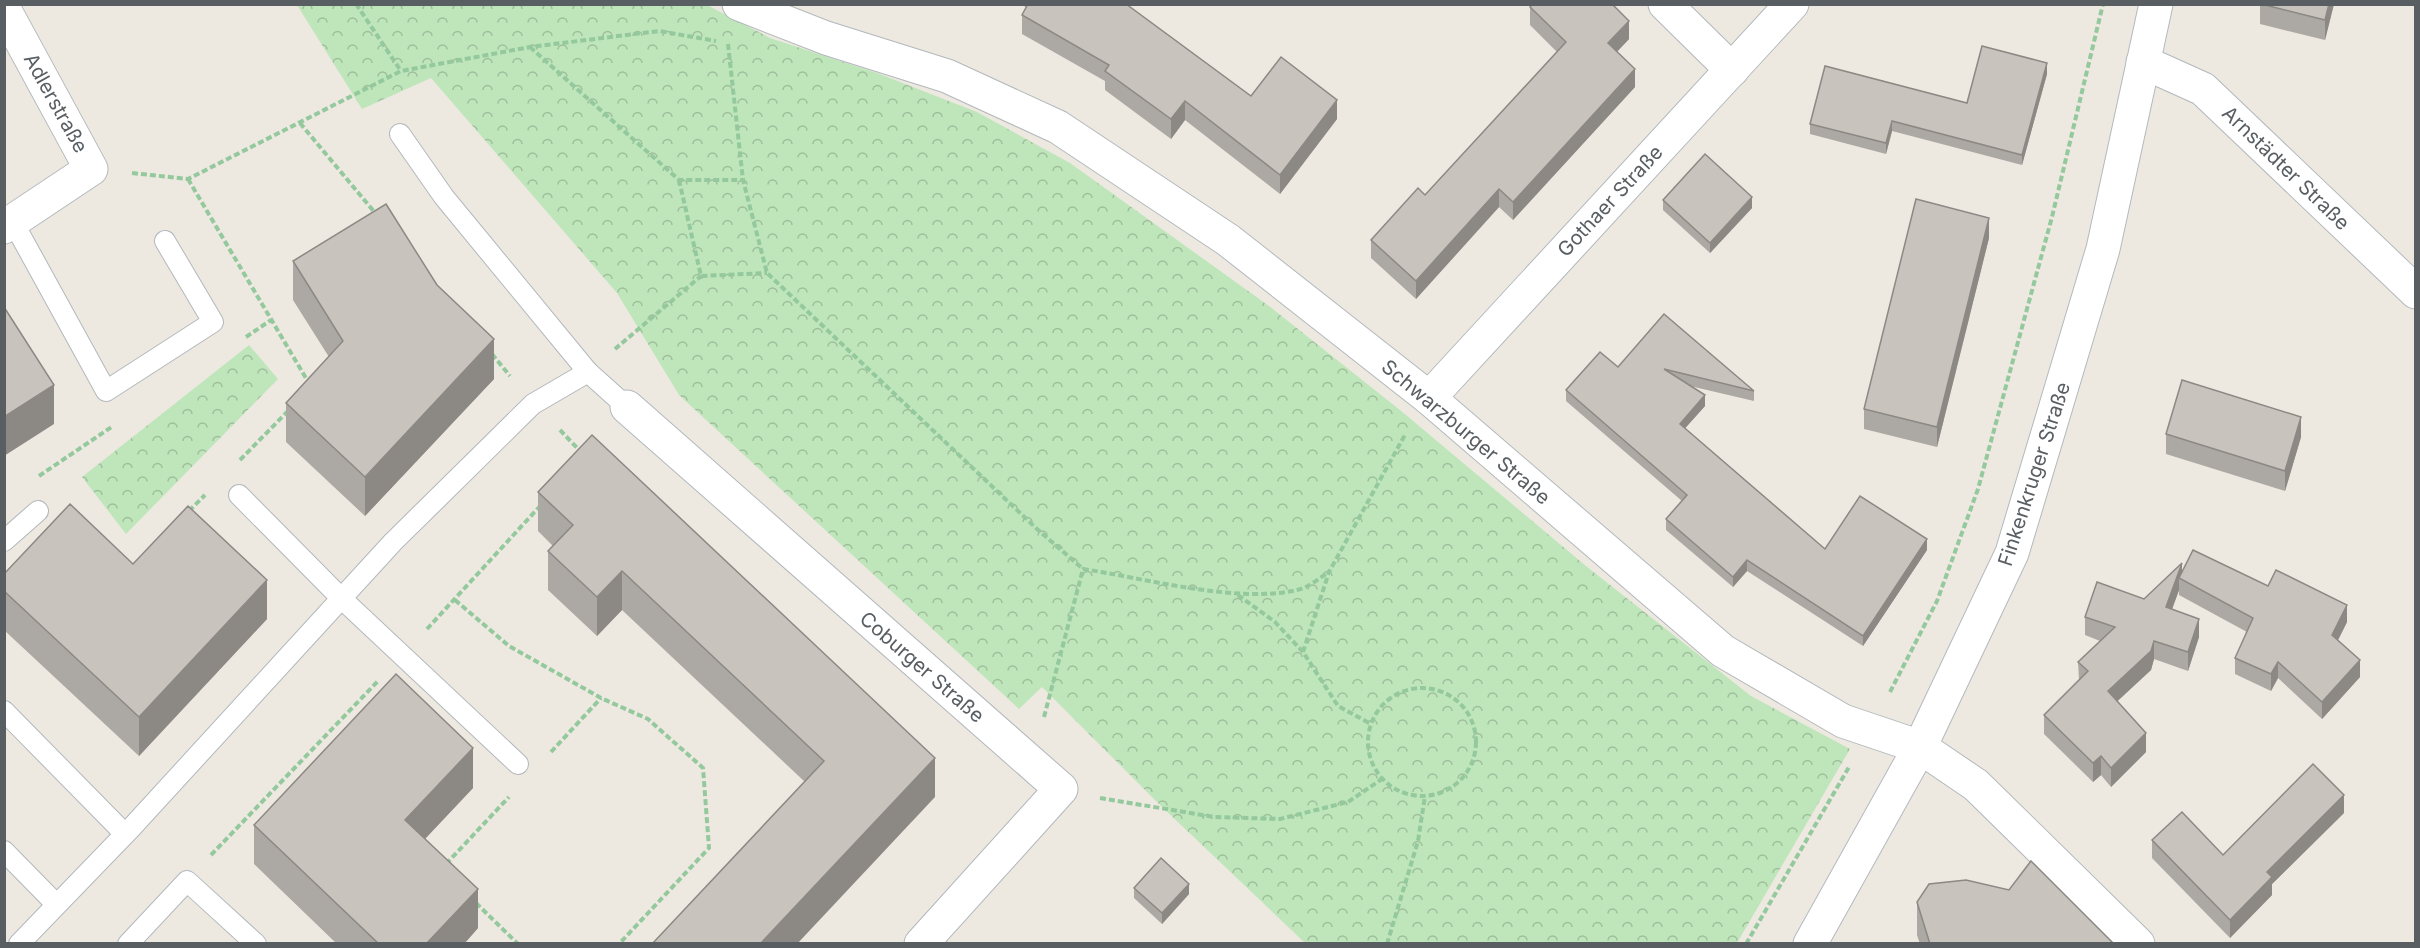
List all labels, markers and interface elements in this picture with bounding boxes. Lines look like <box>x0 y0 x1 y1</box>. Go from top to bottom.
street label: Adlerstraße <box>19 49 93 157</box>
street label: Arnstädter Straße <box>2217 101 2355 235</box>
street label: Gothaer Straße <box>1552 140 1668 262</box>
street label: Schwarzburger Straße <box>1377 354 1555 510</box>
street label: Finkenkruger Straße <box>1993 379 2075 569</box>
street label: Coburger Straße <box>855 606 989 728</box>

